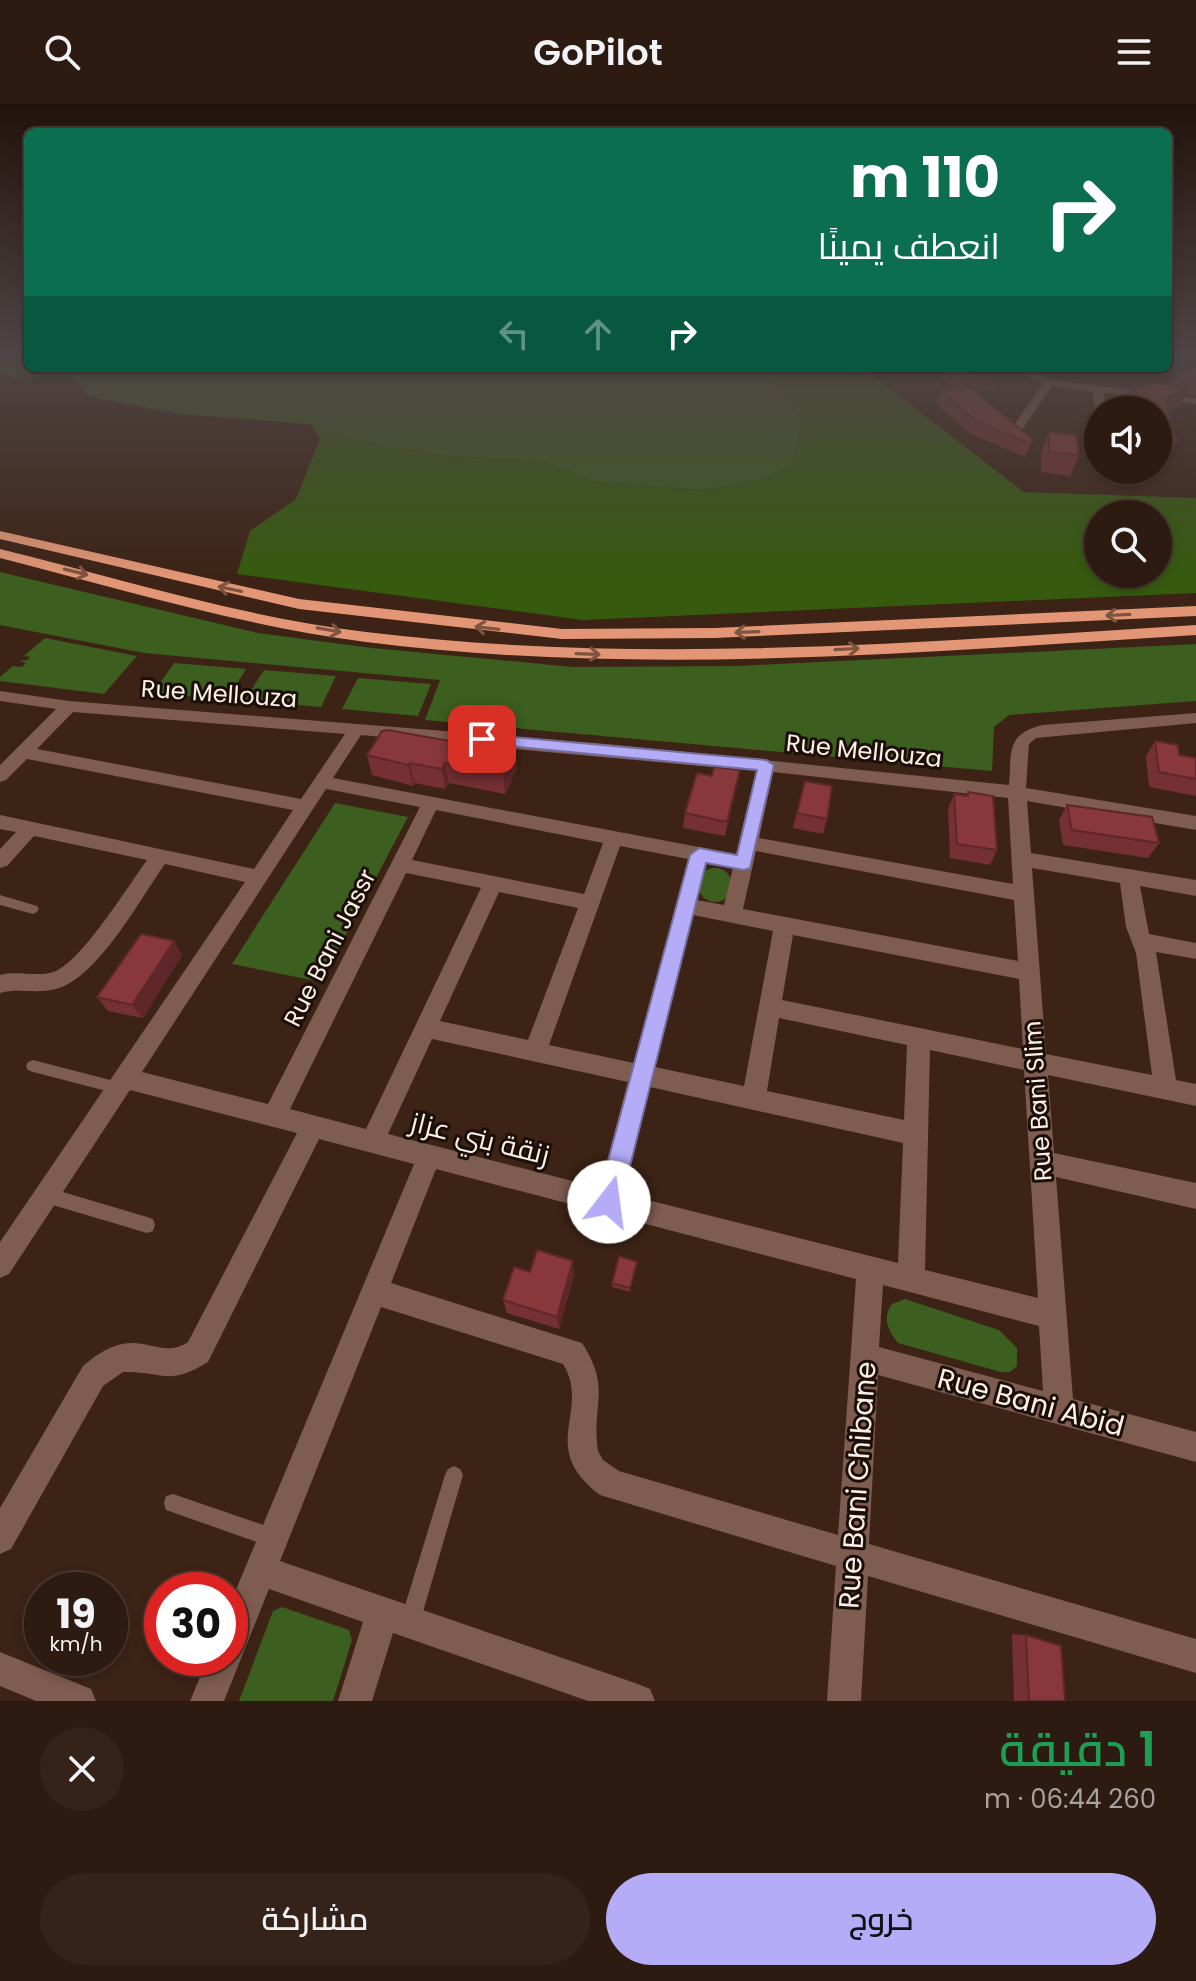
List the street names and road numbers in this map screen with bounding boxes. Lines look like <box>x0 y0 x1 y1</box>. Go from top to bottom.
street label: Rue Mellouza <box>140 672 298 715</box>
street label: Rue Mellouza <box>785 726 944 775</box>
street label: Rue Bani Jassr <box>276 863 383 1032</box>
street label: Rue Bani Slim <box>1015 1020 1060 1182</box>
street label: زنقة بني عزاز <box>404 1102 554 1177</box>
street label: Rue Bani Abid <box>933 1359 1129 1446</box>
street label: Rue Bani Chibane <box>829 1360 886 1610</box>

